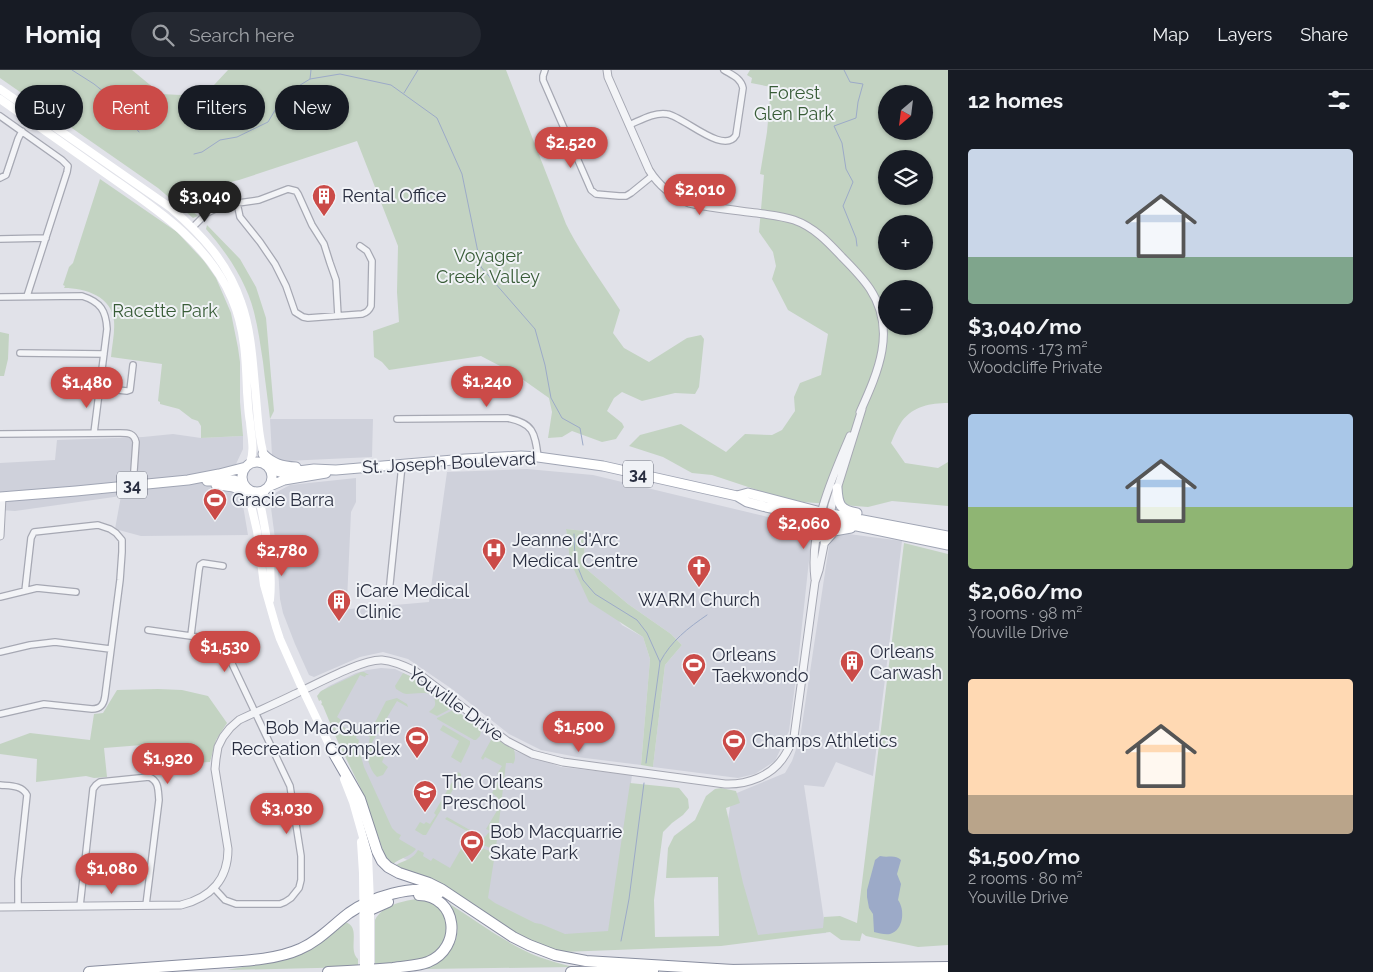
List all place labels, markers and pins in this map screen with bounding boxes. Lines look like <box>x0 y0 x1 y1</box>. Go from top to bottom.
pin: $2,520 <box>530 126 612 169</box>
pin: $2,010 <box>659 174 741 216</box>
pin: $3,040 <box>164 180 246 223</box>
building icon: Rental Office <box>311 183 337 217</box>
place label: Rental Office <box>342 185 447 206</box>
pin: $1,480 <box>46 366 128 409</box>
pin: $1,240 <box>446 366 528 408</box>
sports icon: Gracie Barra <box>202 487 228 521</box>
place label: Gracie Barra <box>232 489 334 510</box>
pin: $2,060 <box>763 508 845 550</box>
place label: Jeanne d'Arc Medical Centre <box>512 529 638 571</box>
pin: $2,780 <box>241 534 323 577</box>
hospital icon: Jeanne d'Arc Medical Centre <box>481 537 507 571</box>
church icon: WARM Church <box>686 554 712 588</box>
place label: iCare Medical Clinic <box>356 580 469 622</box>
building icon: iCare Medical Clinic <box>326 588 352 622</box>
place label: WARM Church <box>638 589 760 610</box>
pin: $1,530 <box>184 630 266 673</box>
place label: Orleans Carwash <box>870 641 942 683</box>
place label: Orleans Taekwondo <box>712 644 809 686</box>
building icon: Orleans Carwash <box>839 649 865 683</box>
sports icon: Orleans Taekwondo <box>681 652 707 686</box>
pin: $1,500 <box>538 710 620 753</box>
place label: Bob MacQuarrie Recreation Complex <box>231 717 400 759</box>
sports icon: Bob MacQuarrie Recreation Complex <box>404 725 430 759</box>
sports icon: Champs Athletics <box>721 728 747 762</box>
place label: Champs Athletics <box>752 730 898 751</box>
pin: $1,920 <box>127 742 209 785</box>
place label: The Orleans Preschool <box>442 771 543 813</box>
school or university icon: The Orleans Preschool <box>412 779 438 813</box>
pin: $3,030 <box>246 792 328 835</box>
place label: Bob Macquarrie Skate Park <box>490 821 623 863</box>
sports icon: Bob Macquarrie Skate Park <box>459 829 485 863</box>
pin: $1,080 <box>71 852 153 895</box>

